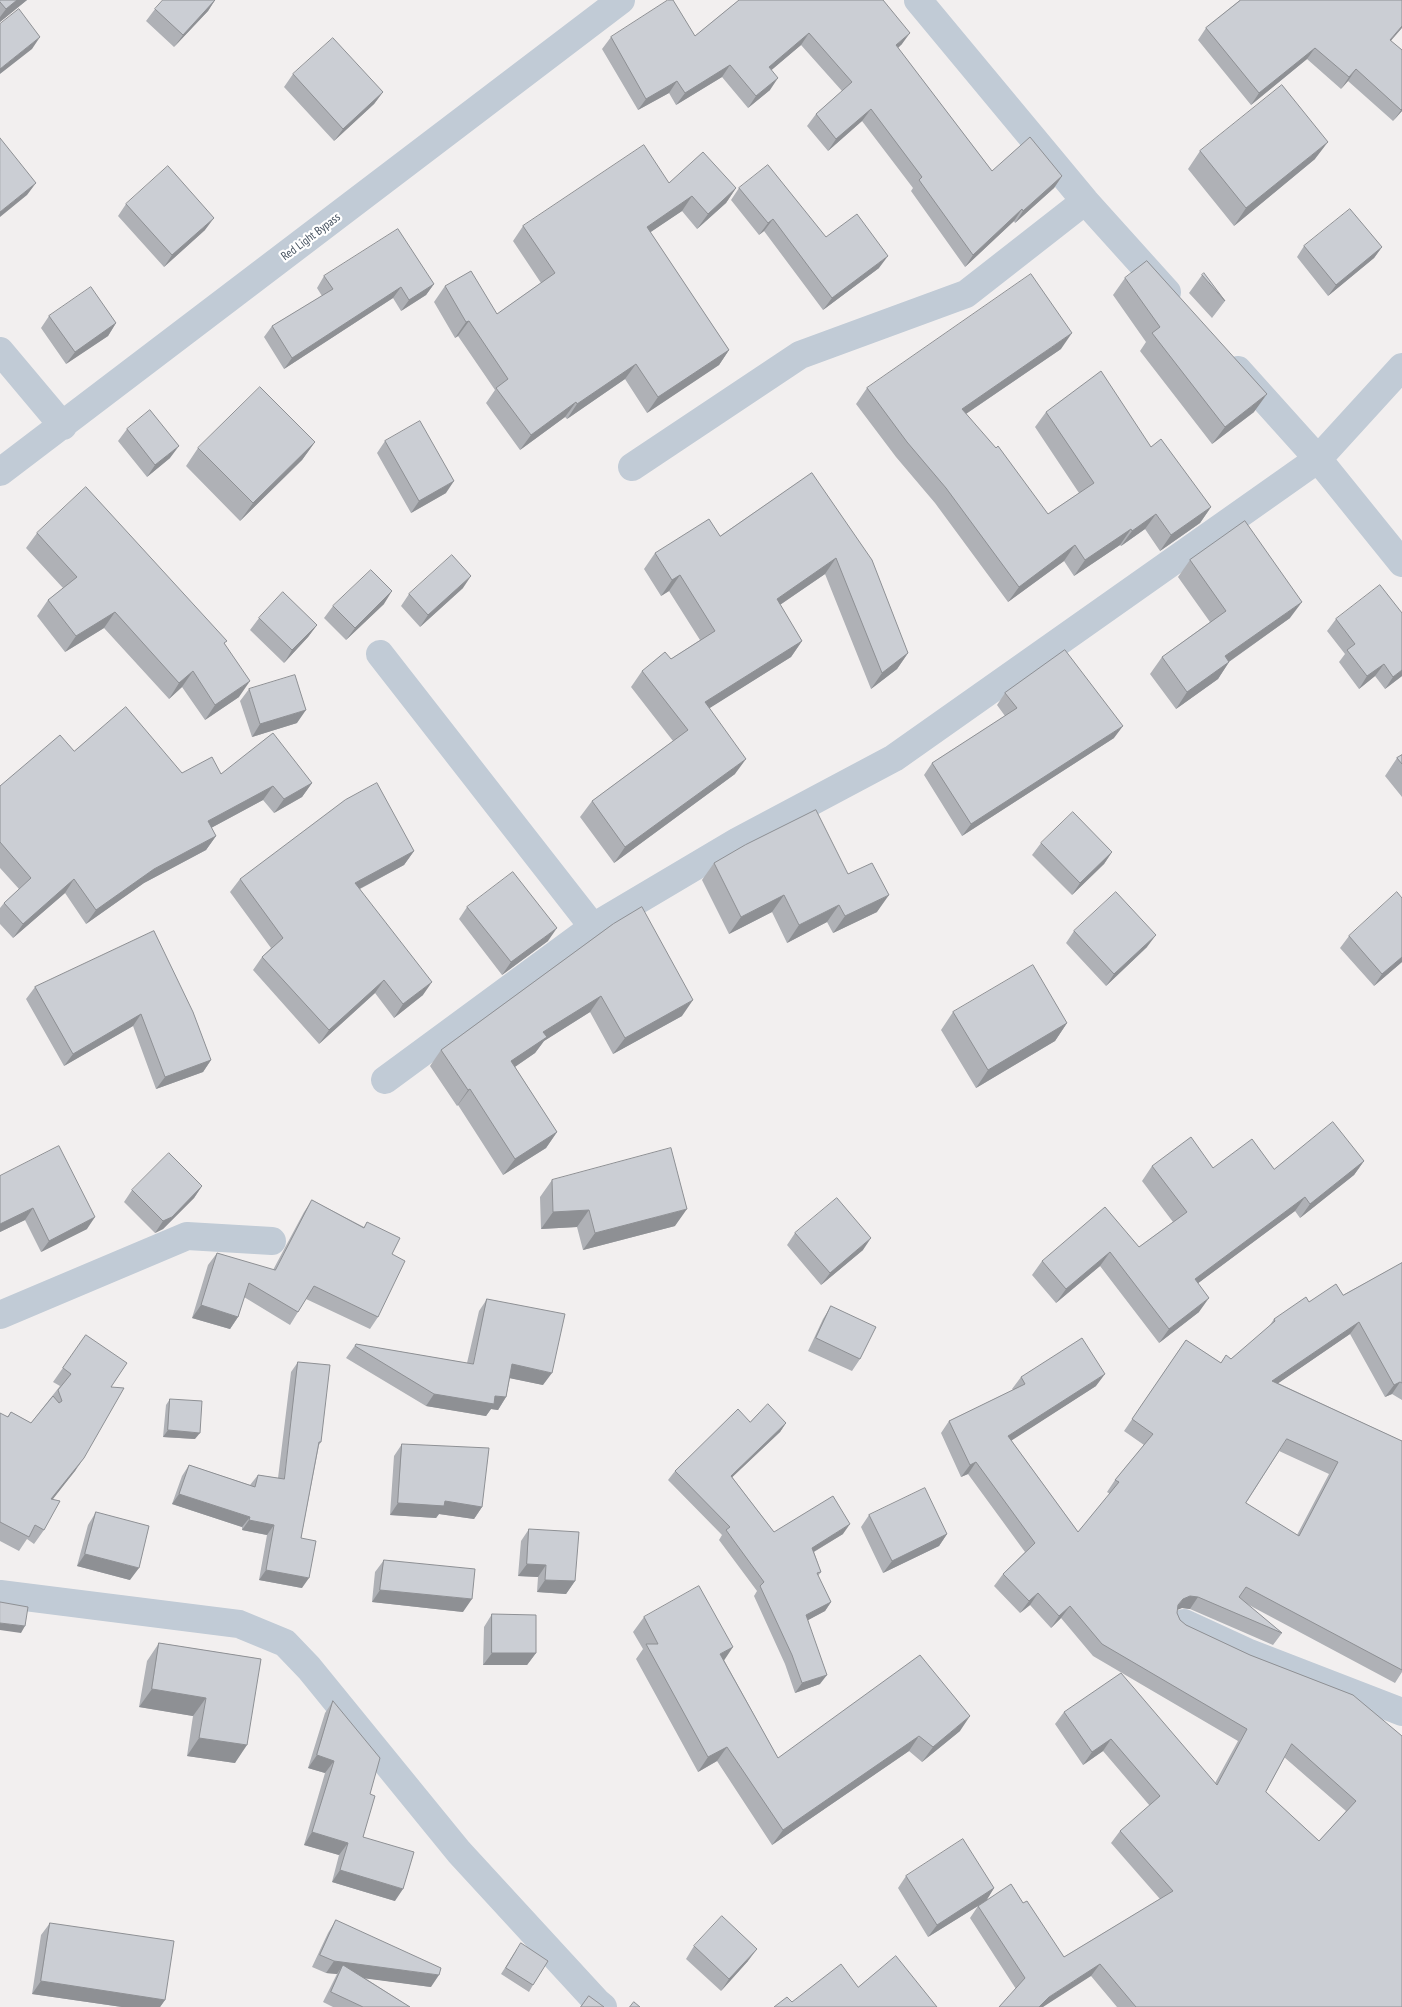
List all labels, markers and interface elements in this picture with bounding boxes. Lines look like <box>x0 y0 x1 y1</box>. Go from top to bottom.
street label: Red Light Bypass <box>279 210 343 264</box>

